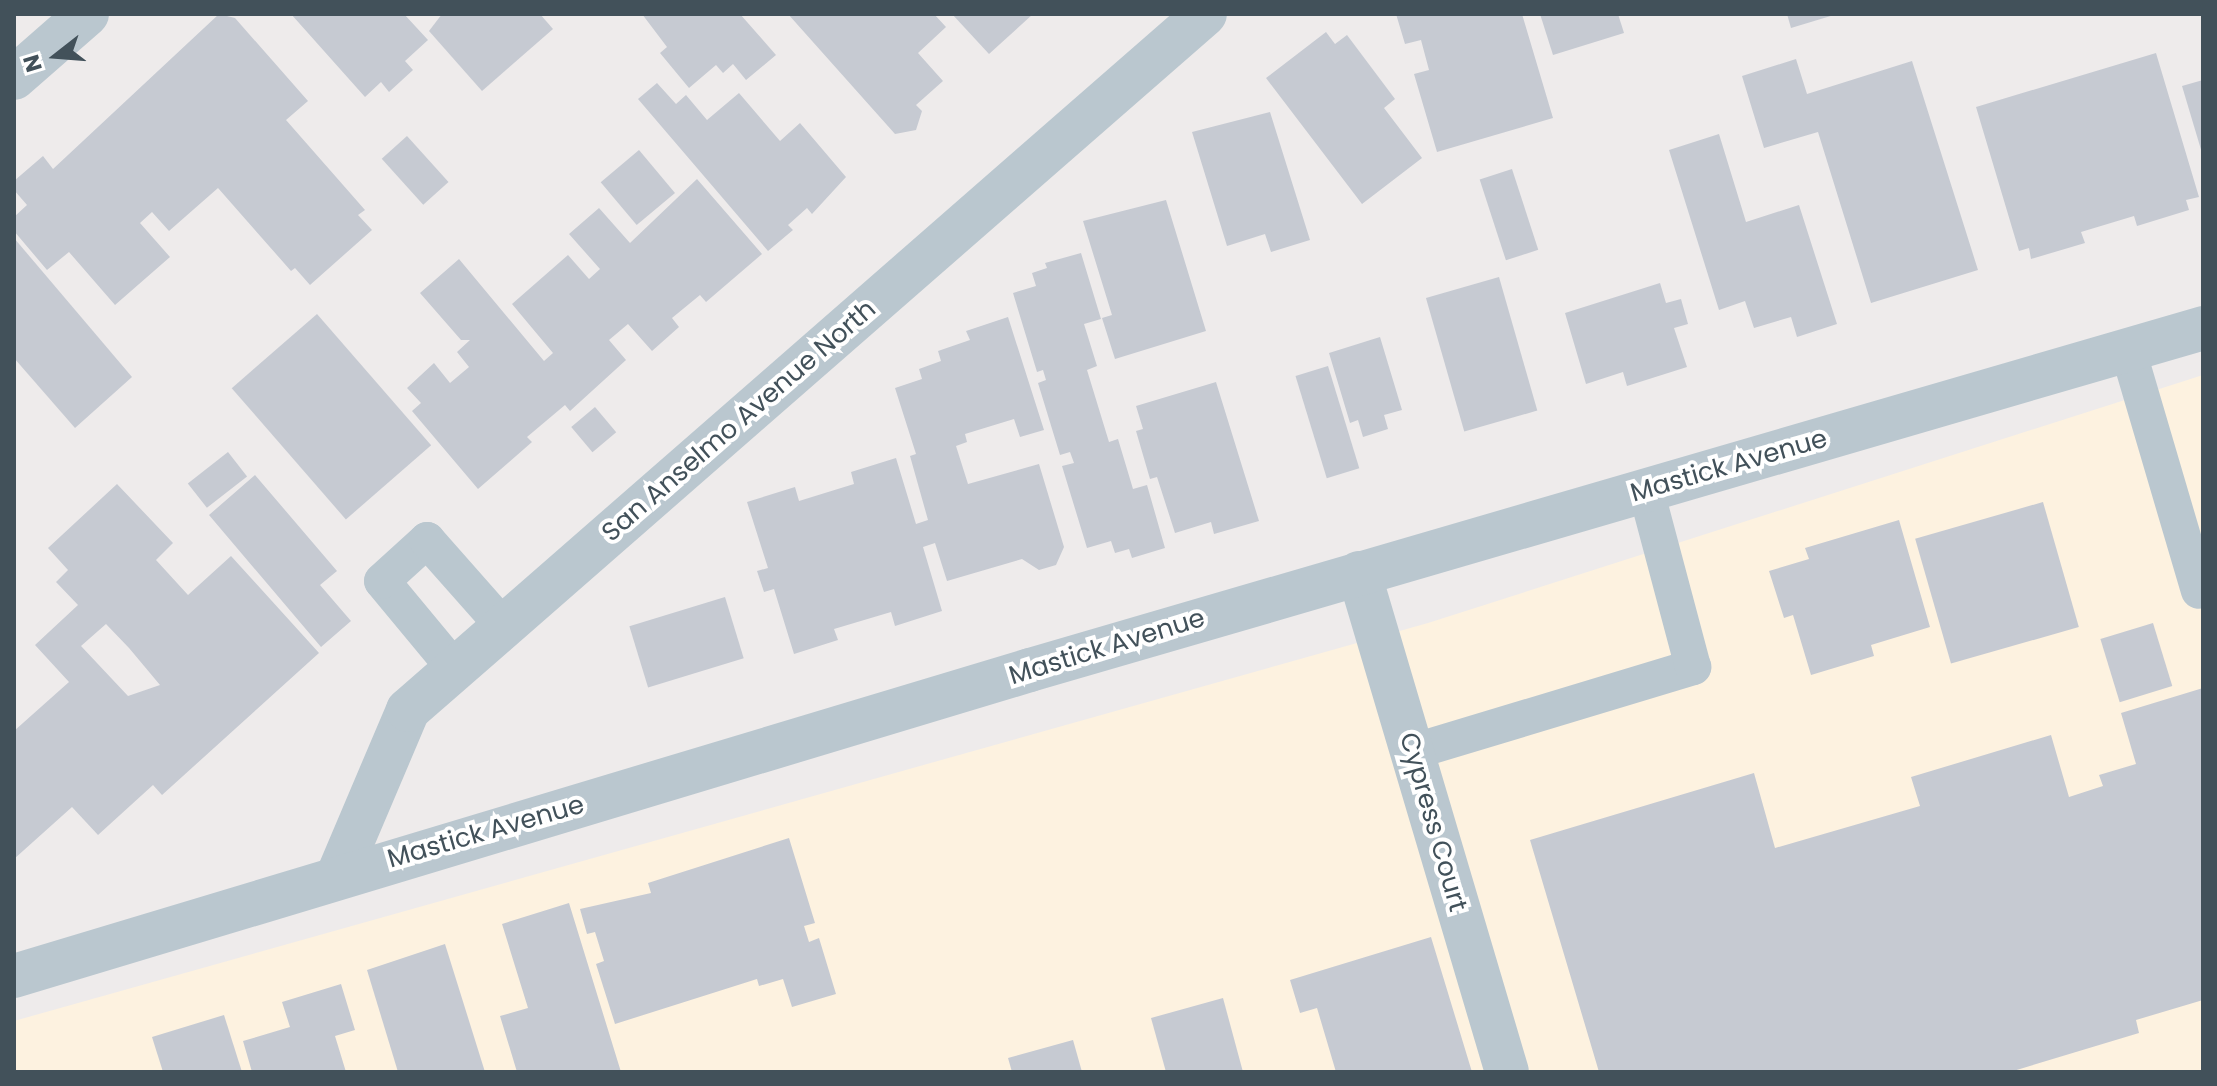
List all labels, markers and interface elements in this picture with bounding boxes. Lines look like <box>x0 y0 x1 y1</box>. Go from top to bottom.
north arrow <box>16 16 96 96</box>
text: N <box>15 51 50 76</box>
street label: San Anselmo Avenue North <box>596 294 882 548</box>
street label: Mastick Avenue <box>1627 423 1831 509</box>
street label: Mastick Avenue <box>1005 602 1209 692</box>
street label: Cypress Court <box>1393 729 1473 915</box>
street label: Mastick Avenue <box>384 789 588 875</box>

